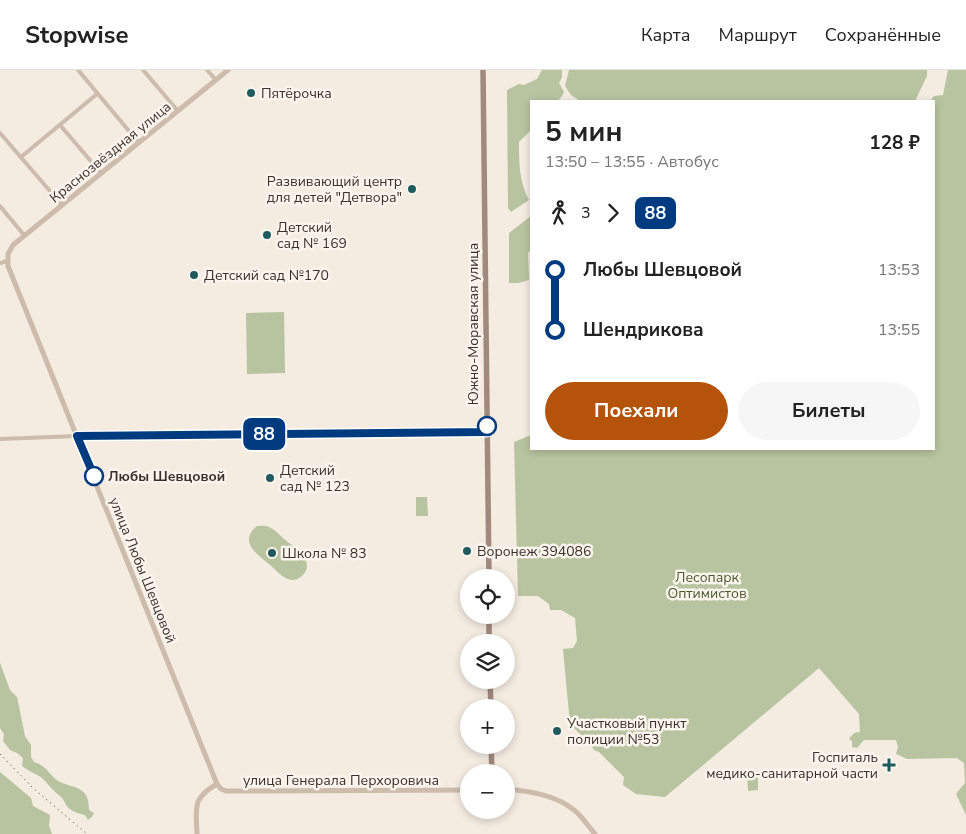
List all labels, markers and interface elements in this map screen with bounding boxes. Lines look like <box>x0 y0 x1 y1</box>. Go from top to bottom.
text: Stopwise <box>25 19 128 51</box>
text: Карта <box>641 23 691 47</box>
text: Маршрут <box>719 23 797 47</box>
text: Сохранённые <box>825 23 941 47</box>
place label: Пятёрочка <box>261 84 332 103</box>
marker: Пятёрочка <box>245 87 257 99</box>
street label: Краснозвёздная улица <box>46 97 175 207</box>
text: 5 мин <box>545 113 622 151</box>
text: 128 ₽ <box>869 130 920 156</box>
text: 13:50 – 13:55 · Автобус <box>545 151 719 173</box>
place label: Развивающий центр для детей "Детвора" <box>267 172 402 207</box>
marker: Развивающий центр для детей "Детвора" <box>406 183 418 195</box>
icon: walk <box>545 199 573 227</box>
icon: forward <box>599 199 627 227</box>
text: 88 <box>645 201 666 225</box>
text: 3 <box>581 202 591 224</box>
place label: Детский сад № 169 <box>277 218 347 253</box>
marker: Детский сад № 169 <box>261 229 273 241</box>
street label: Южно-Моравская улица <box>464 243 483 405</box>
text: Любы Шевцовой <box>583 257 742 283</box>
text: 13:53 <box>878 259 920 281</box>
place label: Детский сад №170 <box>204 266 329 285</box>
marker: Детский сад №170 <box>188 269 200 281</box>
text: Шендрикова <box>583 317 704 343</box>
text: 13:55 <box>878 319 920 341</box>
button: Поехали <box>545 382 728 440</box>
button: Билеты <box>738 382 920 440</box>
unlabelled marker <box>477 416 497 436</box>
line badge: 88 <box>242 418 286 450</box>
text: 88 <box>253 422 275 446</box>
place label: Детский сад № 123 <box>280 461 350 496</box>
marker: Любы Шевцовой <box>84 466 104 486</box>
place label: Любы Шевцовой <box>108 467 225 486</box>
marker: Детский сад № 123 <box>264 472 276 484</box>
street label: улица Любы Шевцовой <box>105 495 180 646</box>
place label: Воронеж 394086 <box>477 542 591 561</box>
place label: Школа № 83 <box>282 544 367 563</box>
marker: Воронеж 394086 <box>461 545 473 557</box>
marker: Школа № 83 <box>266 547 278 559</box>
park label: Лесопарк Оптимистов <box>667 568 747 603</box>
map controls <box>460 569 515 819</box>
button: locate <box>460 569 515 624</box>
button: layers <box>460 634 515 689</box>
button: + <box>460 699 515 754</box>
place label: Участковый пункт полиции №53 <box>566 714 687 749</box>
marker: Участковый пункт полиции №53 <box>551 725 563 737</box>
place label: Госпиталь медико-санитарной части <box>706 748 878 783</box>
marker: Госпиталь медико-санитарной части <box>882 758 896 772</box>
button: − <box>460 764 515 819</box>
street label: улица Генерала Перхоровича <box>243 771 439 790</box>

